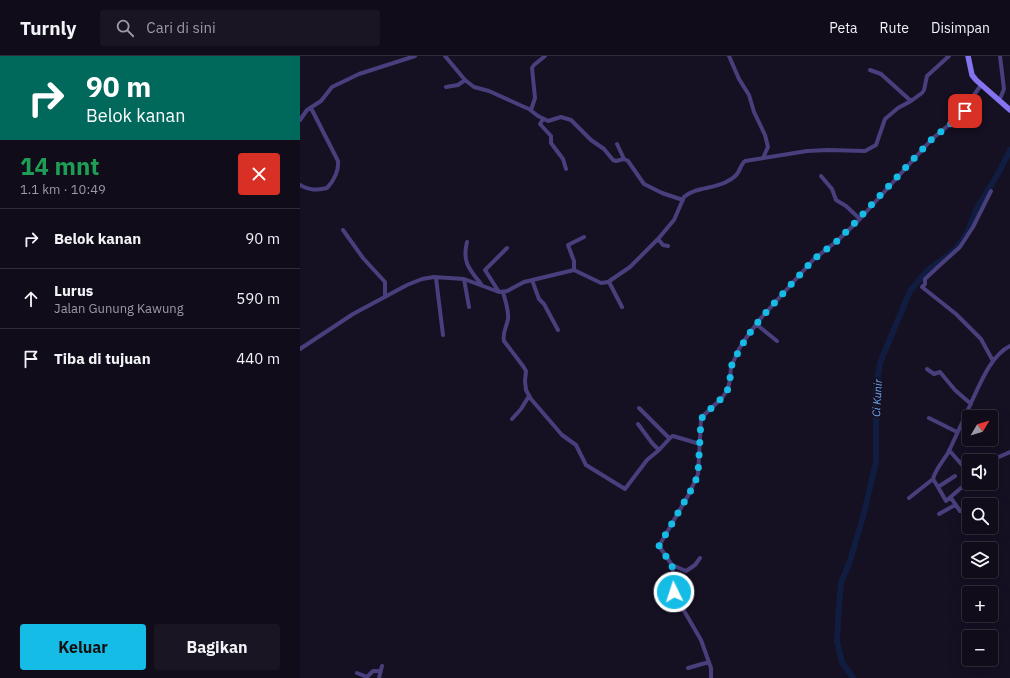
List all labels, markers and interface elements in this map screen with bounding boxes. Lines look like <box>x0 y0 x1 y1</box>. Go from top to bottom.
search box <box>100 10 380 46</box>
text: Turnly <box>20 16 76 40</box>
icon: search <box>114 17 136 39</box>
text: Cari di sini <box>146 18 216 37</box>
text: Peta <box>829 19 858 37</box>
text: Rute <box>880 19 909 37</box>
text: Disimpan <box>931 19 990 37</box>
text: 90 m <box>86 68 151 105</box>
icon: right <box>20 72 72 124</box>
pin <box>948 94 982 128</box>
icon: arrive <box>954 100 976 122</box>
text: Belok kanan <box>86 104 185 127</box>
text: 14 mnt <box>20 150 99 182</box>
button: close <box>238 153 280 195</box>
text: 1.1 km · 10:49 <box>20 181 106 198</box>
icon: right <box>20 228 42 250</box>
text: Belok kanan <box>54 229 141 248</box>
text: 90 m <box>245 229 280 248</box>
text: Lurus <box>54 281 93 300</box>
icon: ahead <box>20 288 42 310</box>
text: 590 m <box>236 289 280 308</box>
text: Jalan Gunung Kawung <box>54 300 184 317</box>
icon: arrive <box>20 348 42 370</box>
text: Tiba di tujuan <box>54 349 151 368</box>
text: 440 m <box>236 349 280 368</box>
water label: Ci Kunir <box>869 378 885 417</box>
north arrow <box>962 410 998 446</box>
map controls <box>962 410 998 666</box>
button: sound <box>962 454 998 490</box>
button: search <box>962 498 998 534</box>
button: layers <box>962 542 998 578</box>
position arrow <box>653 571 695 613</box>
button: + <box>962 586 998 622</box>
button: Keluar <box>20 624 146 670</box>
button: Bagikan <box>154 624 280 670</box>
button: − <box>962 630 998 666</box>

